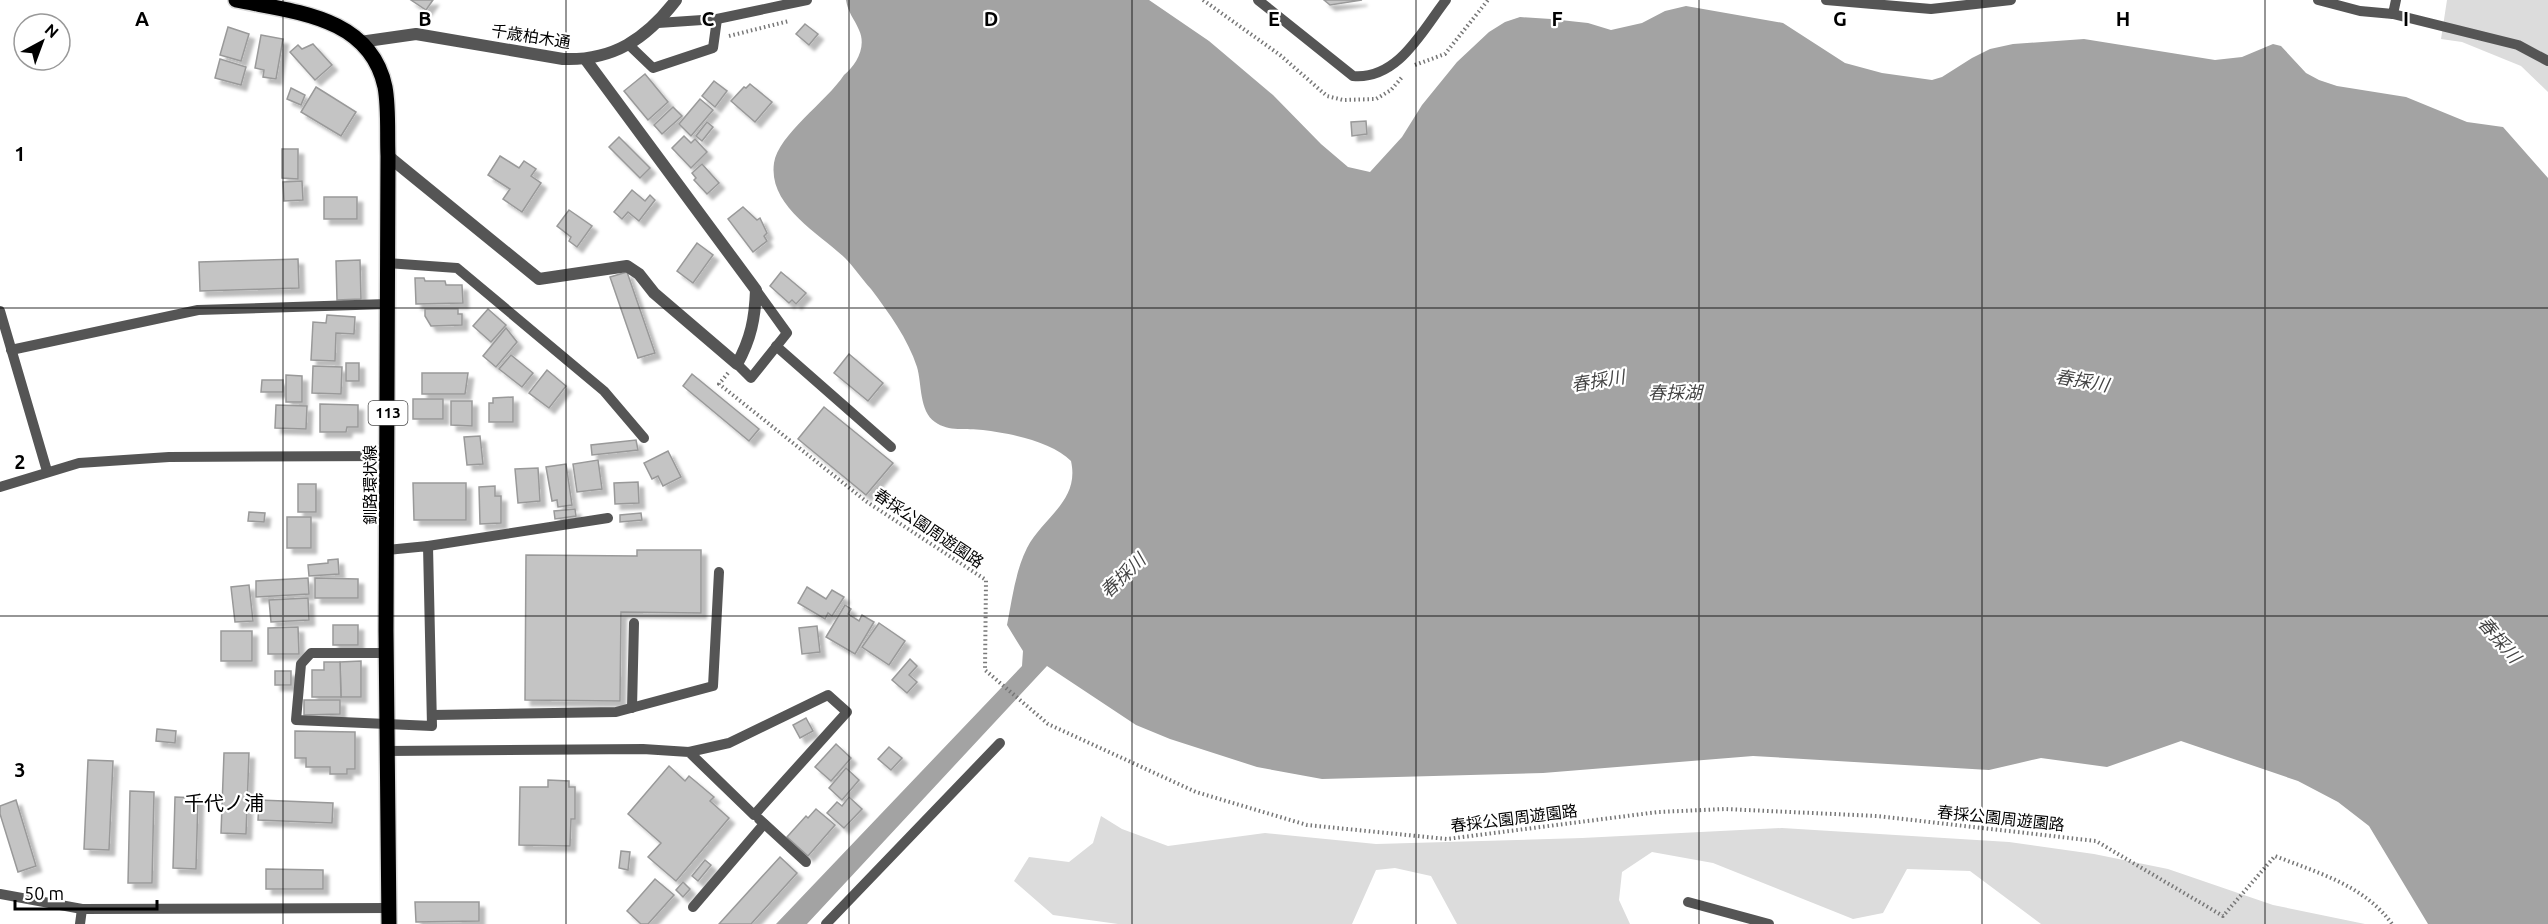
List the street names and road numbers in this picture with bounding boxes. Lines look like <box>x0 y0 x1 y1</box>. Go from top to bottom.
street label: 千歳柏木通 <box>490 21 572 51</box>
road number: 113 <box>368 401 408 425</box>
street label: 釧路環状線 <box>361 445 379 525</box>
street label: 春採公園周遊園路 <box>871 485 987 571</box>
street label: 春採公園周遊園路 <box>1449 801 1579 835</box>
street label: 春採公園周遊園路 <box>1936 802 2066 834</box>

